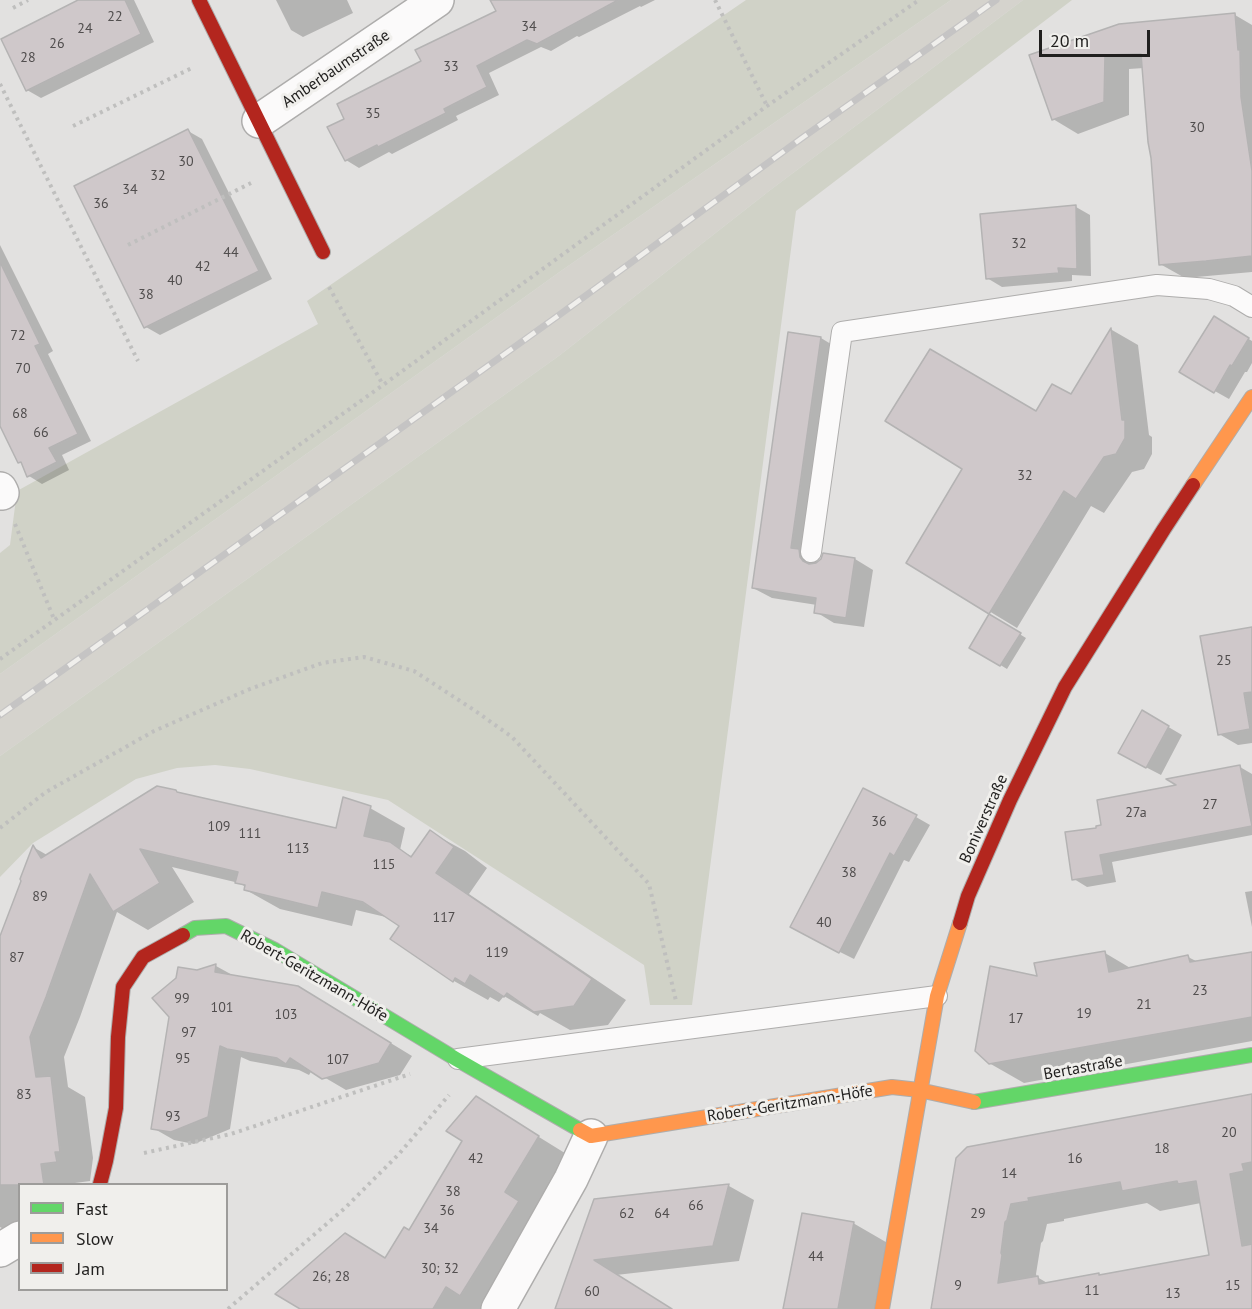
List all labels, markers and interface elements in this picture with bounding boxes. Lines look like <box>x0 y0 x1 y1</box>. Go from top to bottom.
house number: 22 <box>107 9 123 25</box>
scale bar <box>1042 18 1153 56</box>
house number: 34 <box>521 19 537 35</box>
house number: 24 <box>77 21 93 37</box>
street label: Amberbaumstraße <box>278 26 394 112</box>
text: 20 m <box>1050 29 1089 52</box>
house number: 26 <box>49 36 65 52</box>
house number: 28 <box>20 50 36 66</box>
house number: 33 <box>443 59 459 75</box>
house number: 35 <box>365 106 381 122</box>
house number: 30 <box>1189 120 1205 136</box>
house number: 30 <box>178 154 194 170</box>
house number: 32 <box>150 168 166 184</box>
house number: 34 <box>122 182 138 198</box>
house number: 36 <box>93 196 109 212</box>
house number: 32 <box>1011 236 1027 252</box>
house number: 44 <box>223 245 239 261</box>
house number: 42 <box>195 259 211 275</box>
house number: 40 <box>167 273 183 289</box>
house number: 38 <box>138 287 154 303</box>
house number: 72 <box>10 328 26 344</box>
house number: 70 <box>15 361 31 377</box>
house number: 68 <box>12 406 28 422</box>
house number: 66 <box>33 425 49 441</box>
house number: 32 <box>1017 468 1033 484</box>
house number: 25 <box>1216 653 1232 669</box>
street label: Boniverstraße <box>956 772 1012 866</box>
house number: 27 <box>1202 797 1218 813</box>
house number: 27a <box>1125 805 1147 821</box>
house number: 36 <box>871 814 887 830</box>
house number: 109 <box>208 819 230 835</box>
house number: 111 <box>239 826 261 842</box>
house number: 113 <box>287 841 309 857</box>
house number: 115 <box>373 857 395 873</box>
house number: 38 <box>841 865 857 881</box>
house number: 89 <box>32 889 48 905</box>
house number: 117 <box>433 910 455 926</box>
house number: 40 <box>816 915 832 931</box>
street label: Robert-Geritzmann-Höfe <box>237 926 391 1026</box>
house number: 119 <box>486 945 508 961</box>
house number: 87 <box>9 950 25 966</box>
house number: 23 <box>1192 983 1208 999</box>
house number: 99 <box>174 991 190 1007</box>
house number: 21 <box>1136 997 1152 1013</box>
house number: 101 <box>211 1000 233 1016</box>
house number: 19 <box>1076 1006 1092 1022</box>
house number: 103 <box>275 1007 297 1023</box>
house number: 17 <box>1008 1011 1024 1027</box>
house number: 97 <box>181 1025 197 1041</box>
house number: 95 <box>175 1051 191 1067</box>
house number: 107 <box>327 1052 349 1068</box>
street label: Bertastraße <box>1042 1052 1124 1084</box>
street label: Robert-Geritzmann-Höfe <box>706 1081 874 1127</box>
house number: 83 <box>16 1087 32 1103</box>
house number: 93 <box>165 1109 181 1125</box>
house number: 20 <box>1221 1125 1237 1141</box>
house number: 18 <box>1154 1141 1170 1157</box>
house number: 42 <box>468 1151 484 1167</box>
house number: 16 <box>1067 1151 1083 1167</box>
house number: 14 <box>1001 1166 1017 1182</box>
legend <box>18 1183 228 1291</box>
house number: 38 <box>445 1184 461 1200</box>
text: Fast <box>76 1197 108 1220</box>
house number: 66 <box>688 1198 704 1214</box>
house number: 36 <box>439 1203 455 1219</box>
house number: 62 <box>619 1206 635 1222</box>
house number: 64 <box>654 1206 670 1222</box>
house number: 29 <box>970 1206 986 1222</box>
house number: 34 <box>423 1221 439 1237</box>
text: Slow <box>76 1227 114 1250</box>
house number: 44 <box>808 1249 824 1265</box>
text: Jam <box>76 1257 105 1280</box>
house number: 30; 32 <box>421 1261 459 1277</box>
house number: 26; 28 <box>312 1269 350 1285</box>
house number: 9 <box>954 1278 962 1294</box>
house number: 15 <box>1225 1278 1241 1294</box>
house number: 11 <box>1084 1283 1100 1299</box>
house number: 60 <box>584 1284 600 1300</box>
house number: 13 <box>1165 1286 1181 1302</box>

